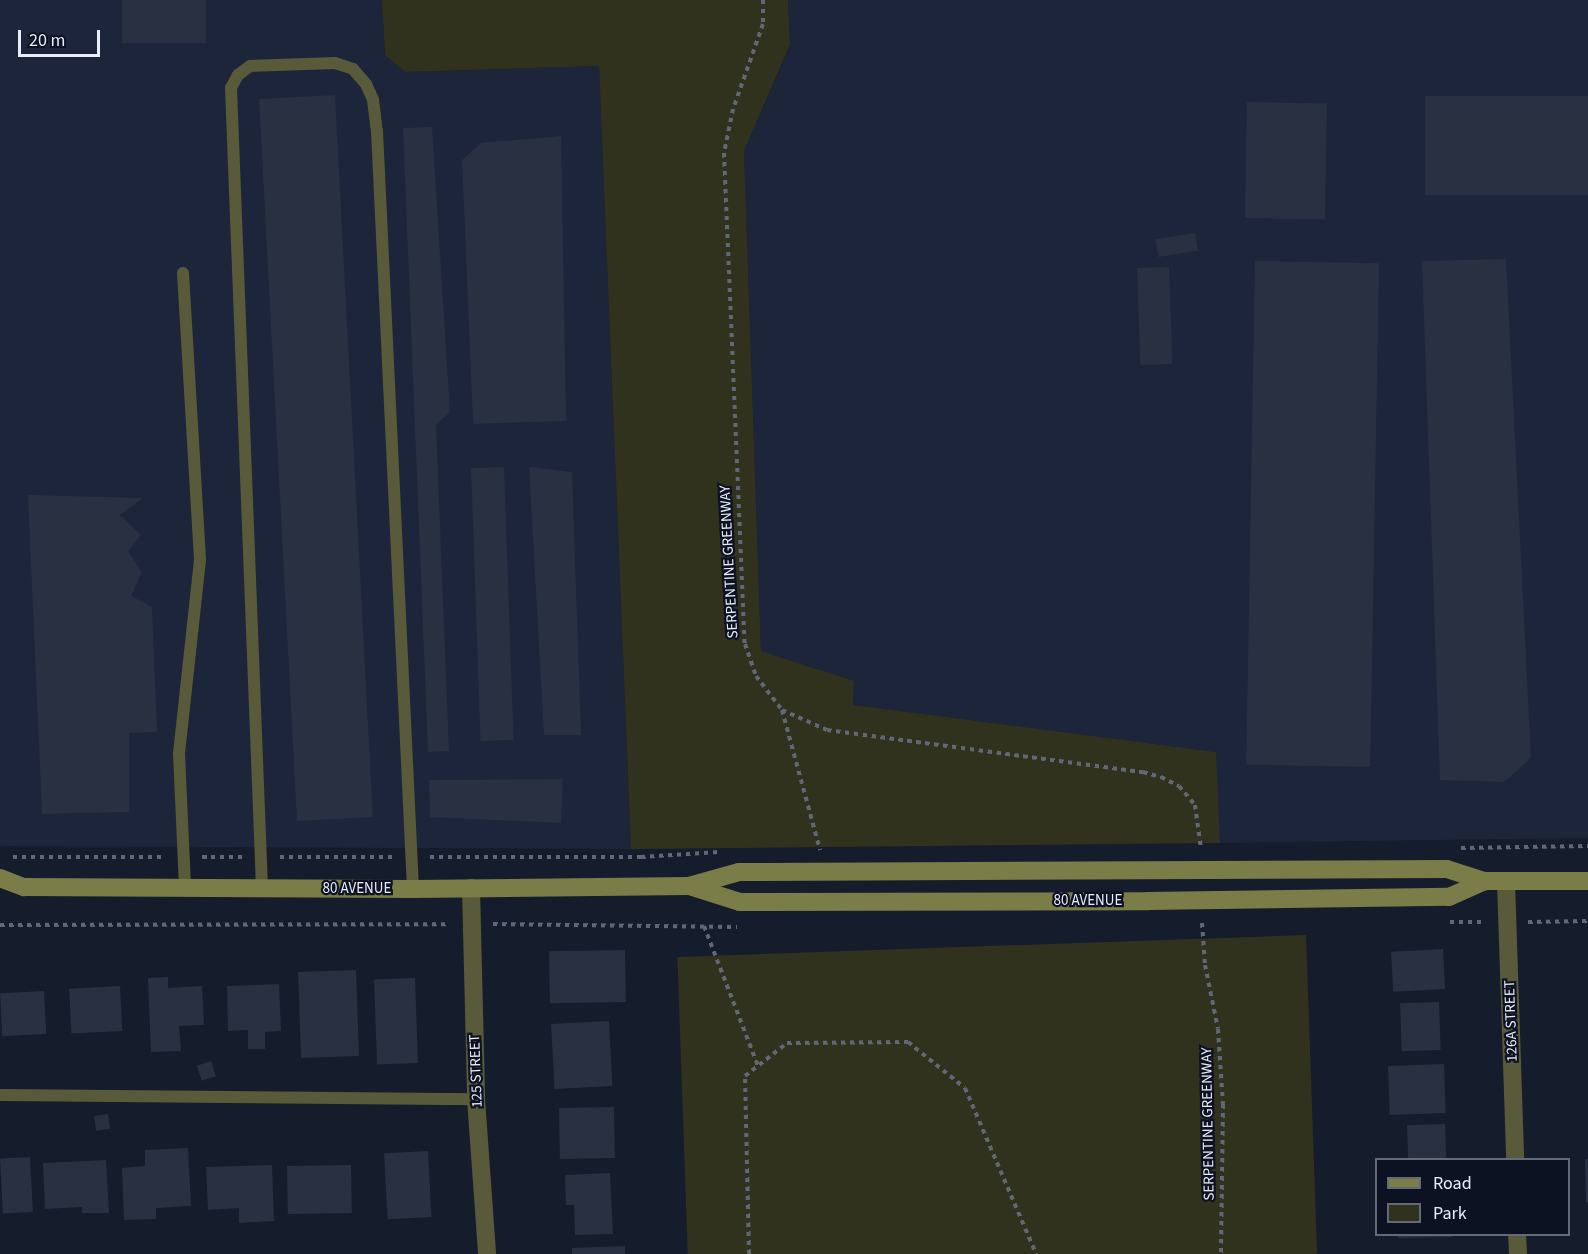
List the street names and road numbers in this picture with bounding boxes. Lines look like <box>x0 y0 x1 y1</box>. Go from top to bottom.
street label: SERPENTINE GREENWAY <box>716 485 742 639</box>
street label: 80 AVENUE <box>323 880 391 898</box>
street label: 80 AVENUE <box>1054 892 1122 910</box>
street label: 126A STREET <box>1501 980 1521 1062</box>
street label: 125 STREET <box>466 1034 486 1108</box>
street label: SERPENTINE GREENWAY <box>1198 1047 1218 1201</box>

